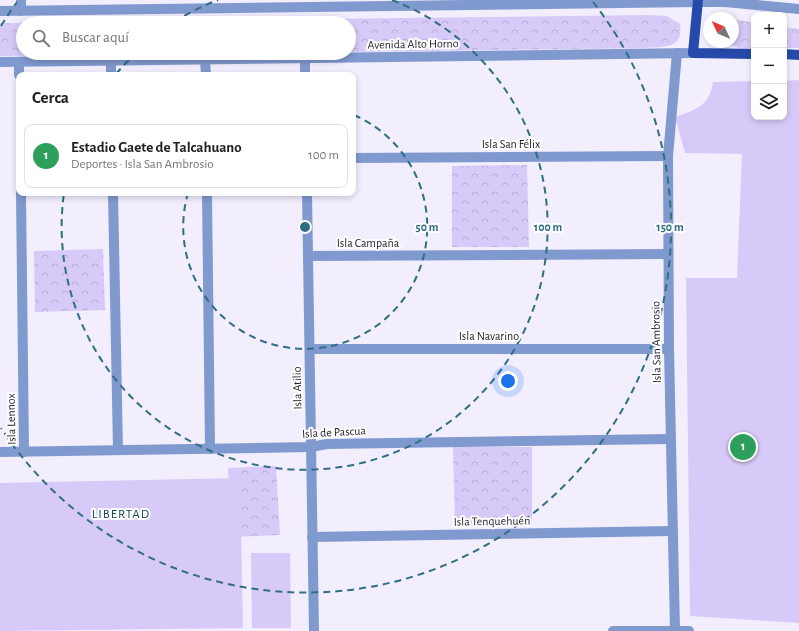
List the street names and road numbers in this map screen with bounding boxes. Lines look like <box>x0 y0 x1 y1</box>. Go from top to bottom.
street label: Avenida Alto Horno <box>367 37 459 51</box>
street label: Isla San Félix <box>482 138 540 150</box>
street label: Isla Campaña <box>337 237 400 249</box>
street label: Isla San Ambrosio <box>649 301 663 383</box>
street label: Isla Navarino <box>459 330 519 342</box>
street label: Isla Atilio <box>291 366 303 410</box>
street label: Isla Lennox <box>5 393 17 445</box>
street label: Isla de Pascua <box>302 424 367 440</box>
street label: Isla Tenquehuén <box>454 514 530 528</box>

